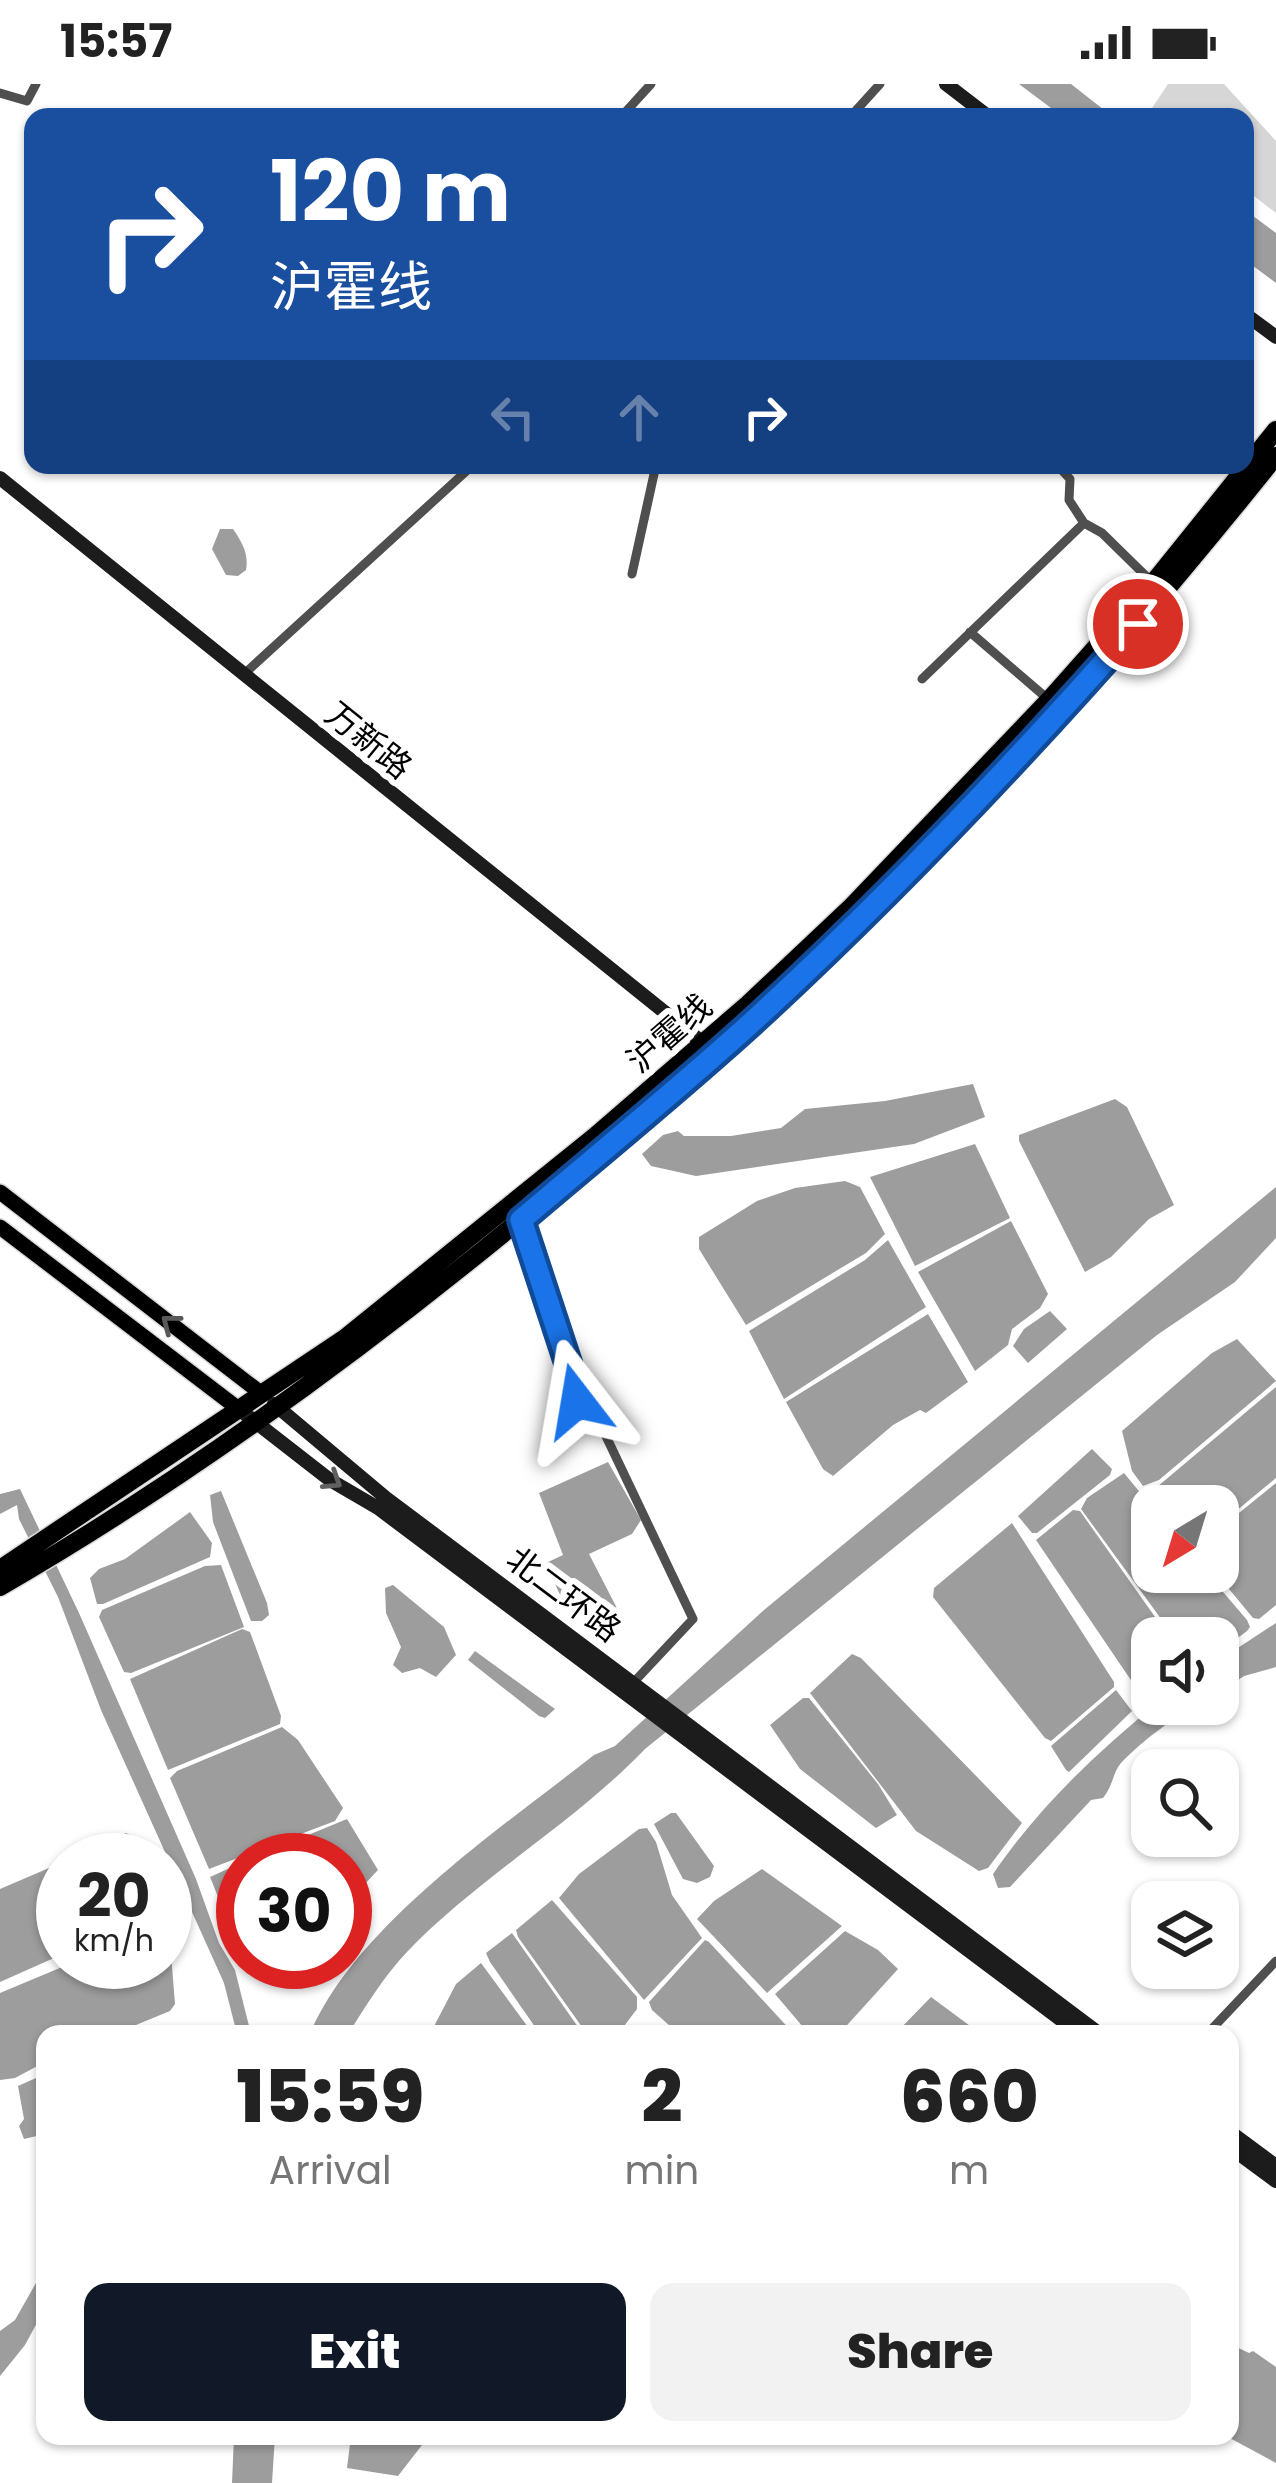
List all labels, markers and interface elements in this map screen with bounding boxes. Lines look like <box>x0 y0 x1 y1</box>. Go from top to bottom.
text: 15:57 <box>60 10 172 73</box>
text: 120 m <box>270 133 511 250</box>
icon: right <box>72 156 228 312</box>
text: 沪霍线 <box>270 249 432 325</box>
icon: left <box>480 384 546 450</box>
icon: ahead <box>606 384 672 450</box>
icon: right <box>732 384 798 450</box>
pin <box>1087 573 1189 675</box>
icon: arrive <box>1105 591 1171 657</box>
street label: 万新路 <box>315 691 422 790</box>
street label: 沪霍线 <box>617 983 722 1084</box>
one-way arrow <box>161 1316 183 1337</box>
position arrow <box>514 1338 640 1464</box>
one-way arrow <box>319 1466 341 1488</box>
north arrow <box>1131 1485 1239 1593</box>
map controls <box>1131 1485 1239 1989</box>
street label: 北二环路 <box>497 1536 631 1653</box>
button: sound <box>1131 1617 1239 1725</box>
button: search <box>1131 1749 1239 1857</box>
speed limit sign: 30 <box>216 1833 372 1989</box>
text: 20 <box>77 1854 151 1938</box>
button: layers <box>1131 1881 1239 1989</box>
text: km/h <box>74 1919 154 1962</box>
text: 15:59 <box>236 2046 424 2147</box>
text: 2 <box>641 2046 682 2147</box>
text: 660 <box>900 2046 1039 2147</box>
text: Arrival <box>269 2143 392 2198</box>
text: min <box>625 2143 699 2198</box>
text: m <box>949 2143 989 2198</box>
button: Exit <box>84 2283 626 2421</box>
button: Share <box>650 2283 1191 2421</box>

